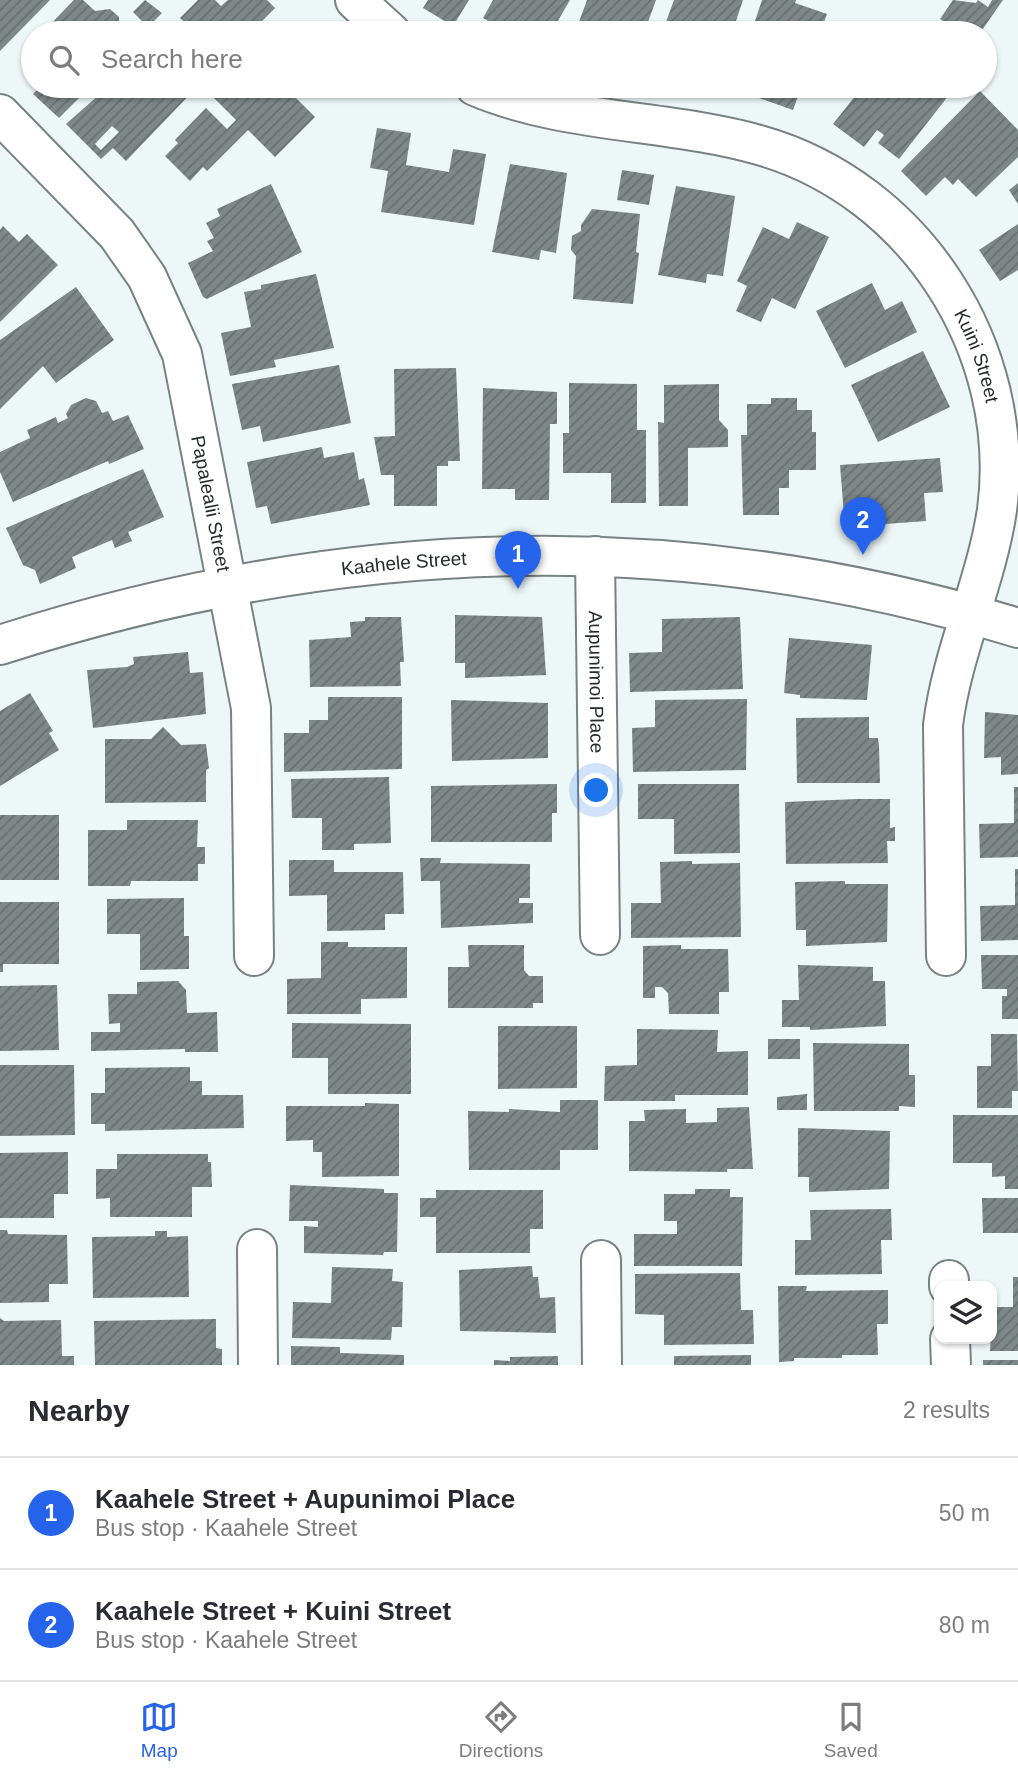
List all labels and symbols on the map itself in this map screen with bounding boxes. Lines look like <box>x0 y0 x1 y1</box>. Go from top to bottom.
street label: Kuini Street <box>951 305 1003 405</box>
street label: Papalealii Street <box>188 434 235 574</box>
pin: 2 <box>840 497 886 555</box>
pin: 1 <box>495 531 541 589</box>
street label: Kaahele Street <box>340 547 468 579</box>
street label: Aupunimoi Place <box>585 610 608 753</box>
your location <box>579 773 613 807</box>

